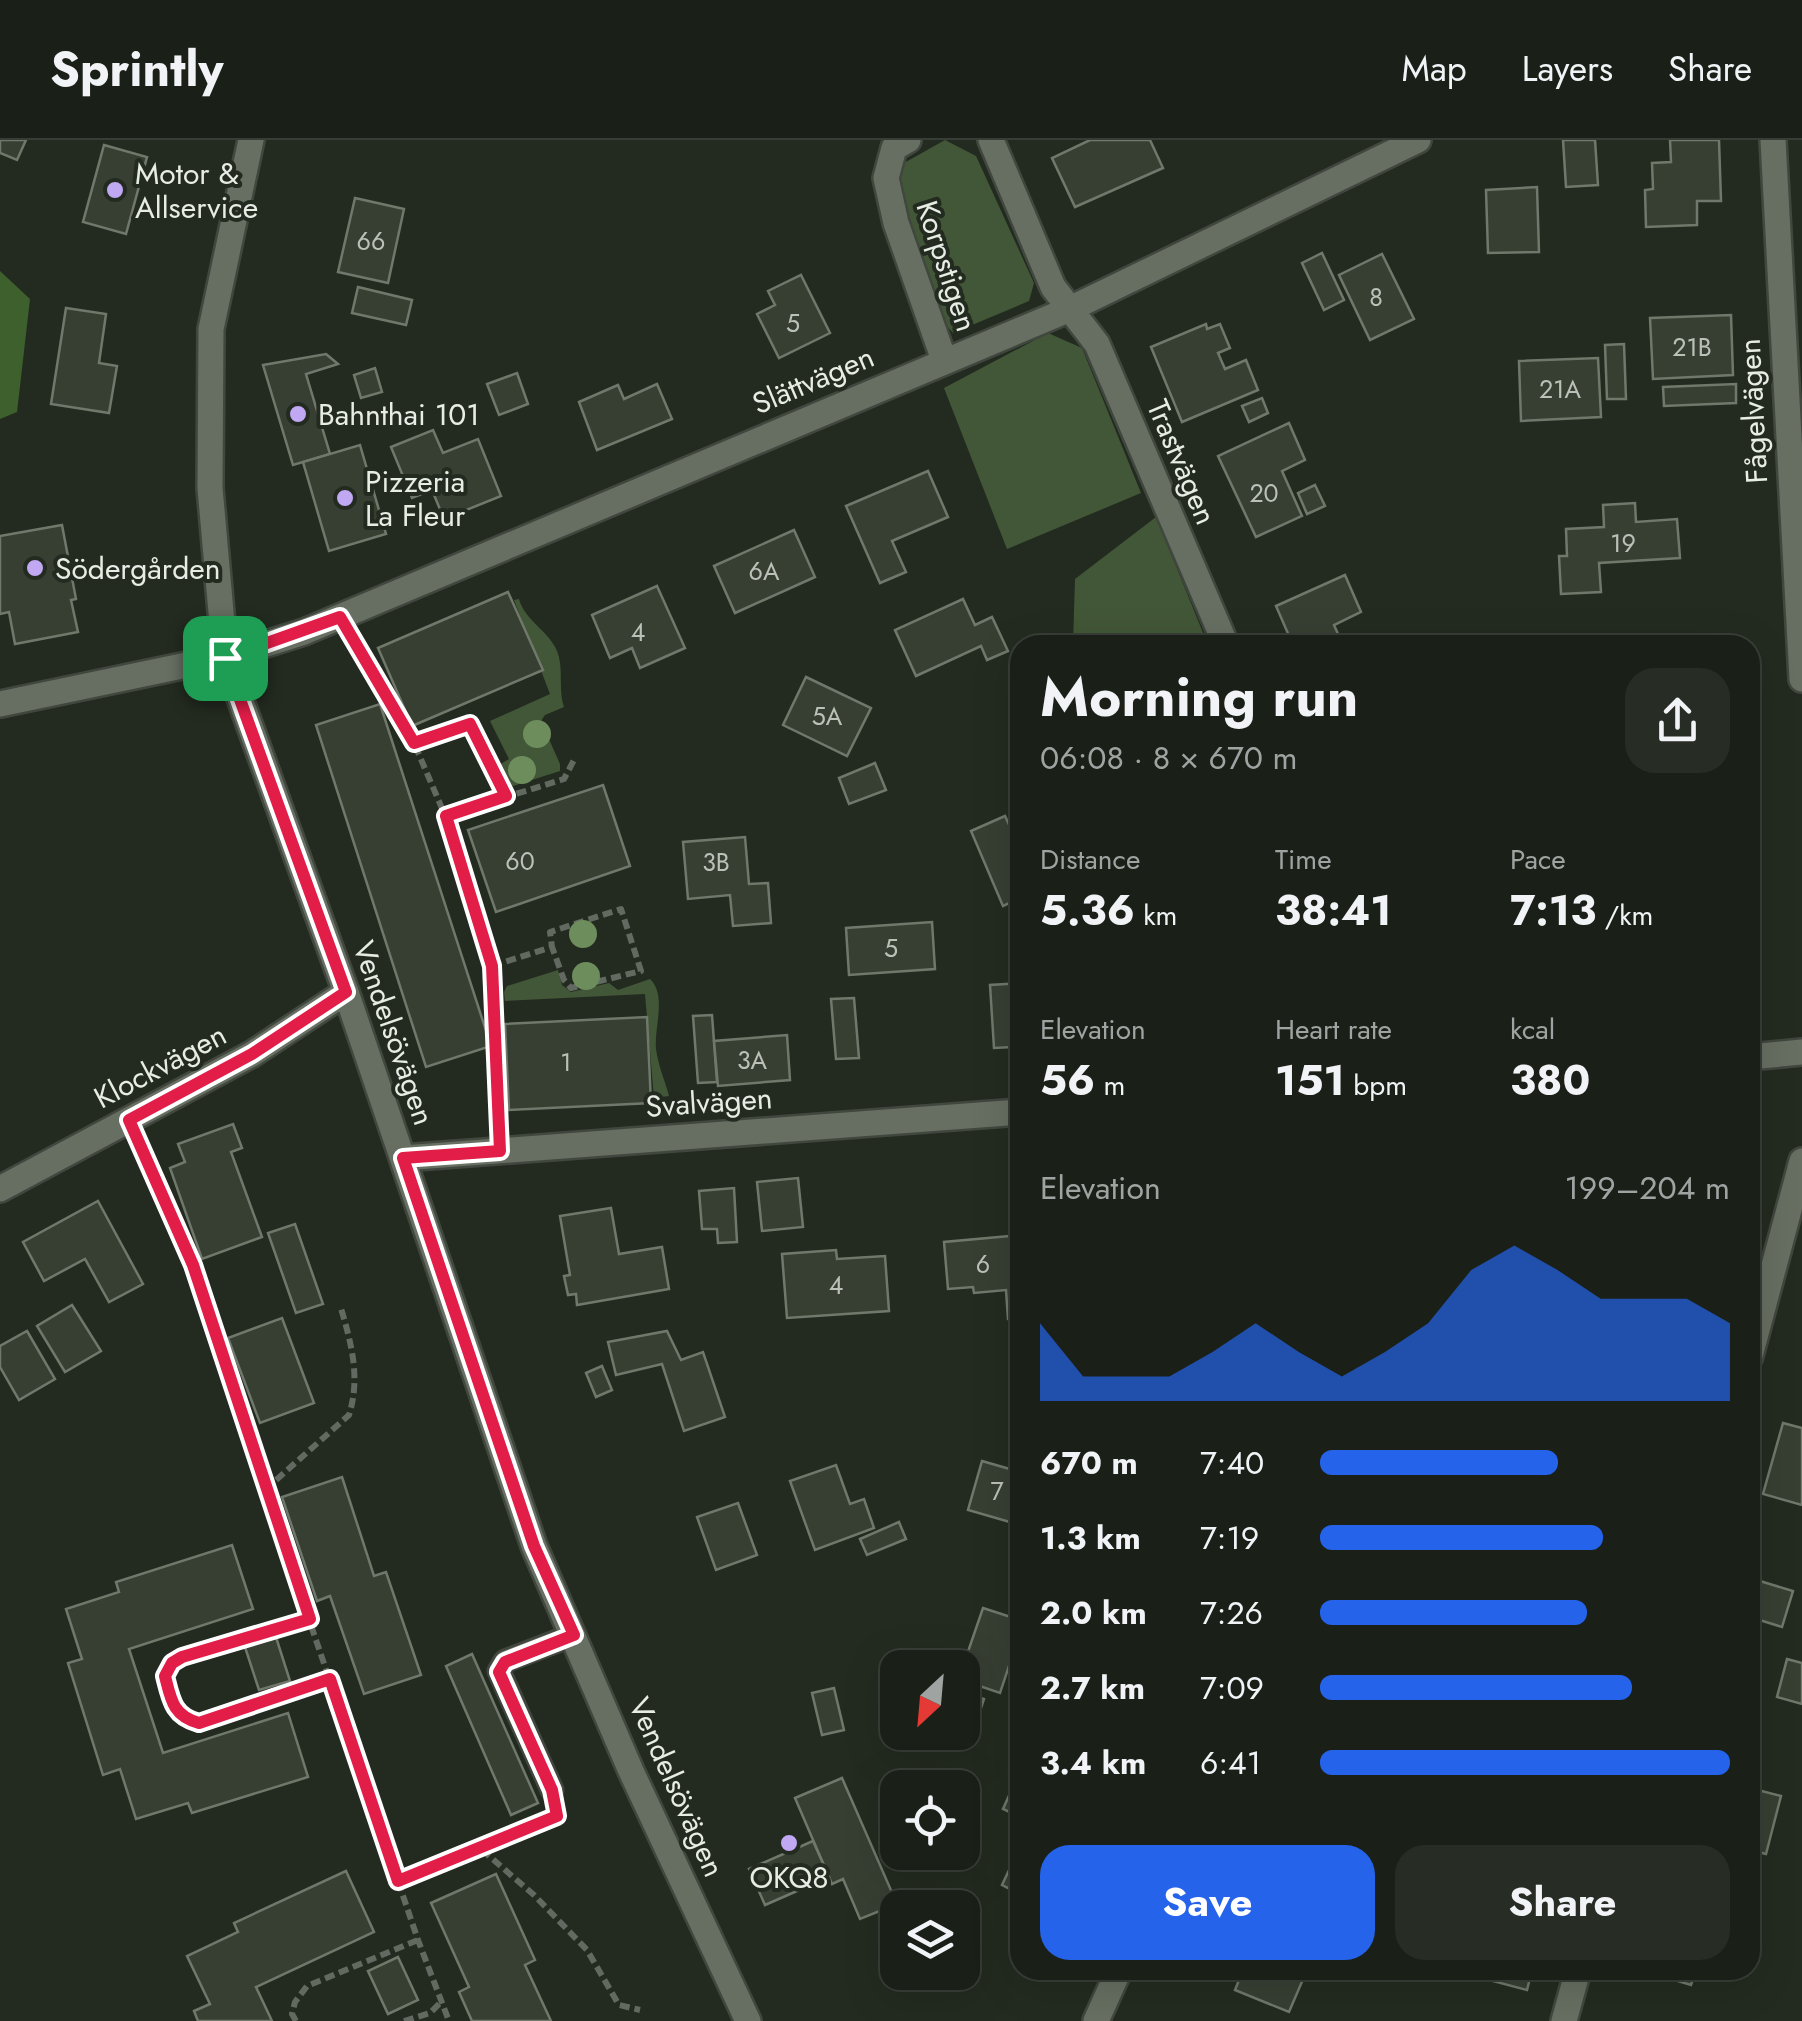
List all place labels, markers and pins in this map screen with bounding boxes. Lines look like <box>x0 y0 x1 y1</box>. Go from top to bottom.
place label: Motor & Allservice <box>135 152 258 229</box>
marker: Motor & Allservice <box>104 179 126 201</box>
place label: Bahnthai 101 <box>318 393 480 436</box>
marker: Bahnthai 101 <box>287 403 309 425</box>
place label: Pizzeria La Fleur <box>365 460 466 537</box>
marker: Pizzeria La Fleur <box>334 487 356 509</box>
place label: Södergården <box>55 547 220 590</box>
marker: Södergården <box>24 557 46 579</box>
pin <box>183 616 268 701</box>
marker: OKQ8 <box>778 1832 800 1854</box>
place label: OKQ8 <box>749 1856 829 1899</box>

